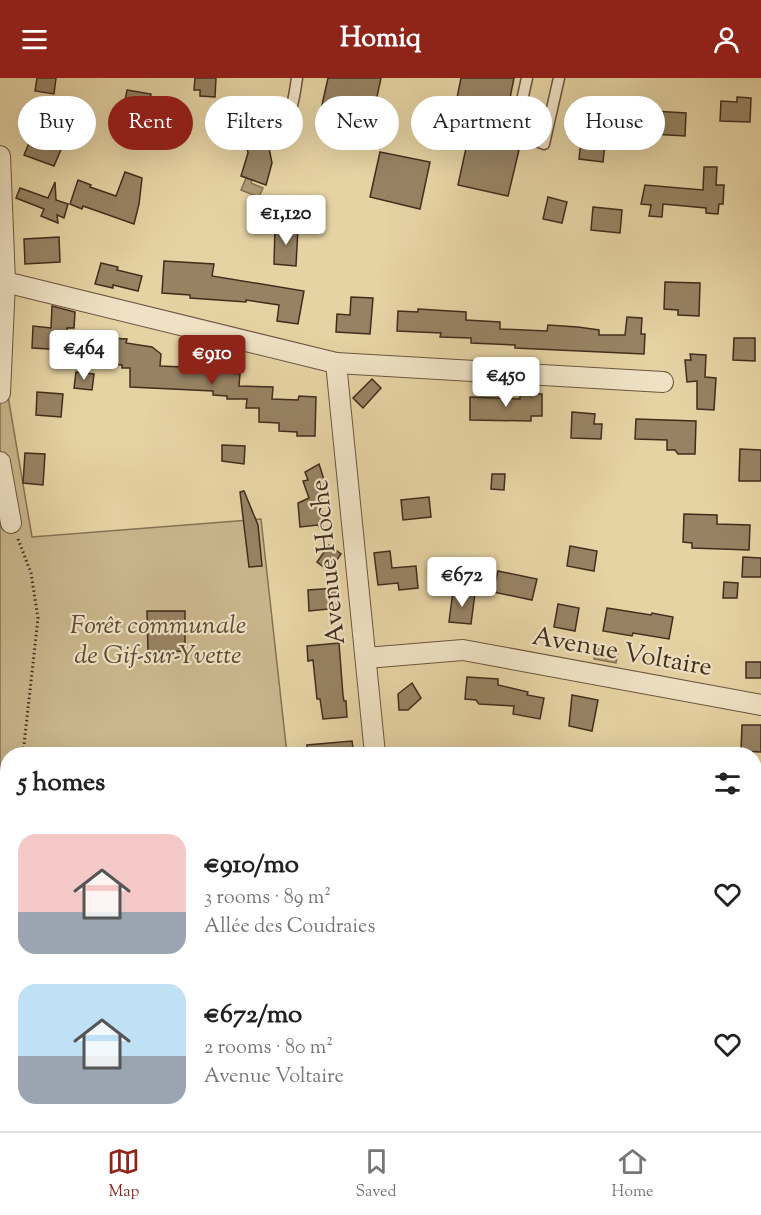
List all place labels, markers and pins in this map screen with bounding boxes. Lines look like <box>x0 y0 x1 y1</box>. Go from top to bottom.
pin: €1,120 <box>237 195 335 246</box>
pin: €464 <box>48 330 120 381</box>
pin: €910 <box>176 335 248 386</box>
pin: €450 <box>470 357 542 408</box>
pin: €672 <box>426 557 498 608</box>

